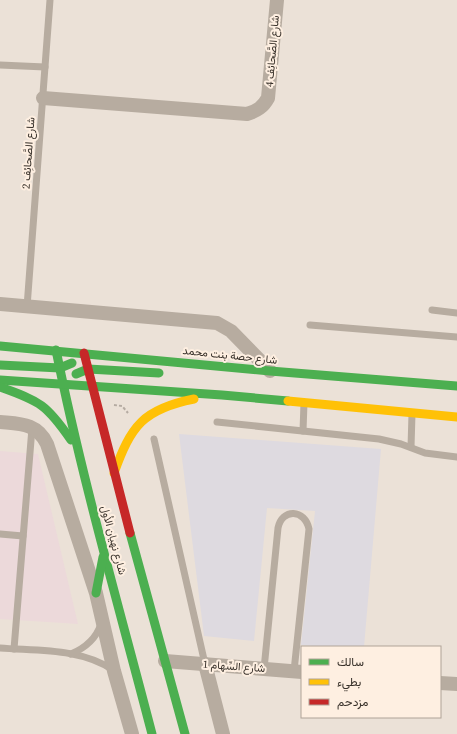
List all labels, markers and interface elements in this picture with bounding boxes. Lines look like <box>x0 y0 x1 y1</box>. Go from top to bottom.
street label: شارع الصَّحائِف 4 <box>262 14 283 88</box>
street label: شارع الصَّحائِف 2 <box>19 116 39 189</box>
street label: شارع حصة بنت محمد <box>182 343 278 368</box>
street label: شارع نهيان الأول <box>97 504 130 577</box>
legend <box>301 646 441 718</box>
text: سالك <box>337 654 364 670</box>
street label: شارع السِّهام 1 <box>202 657 266 676</box>
text: بطيء <box>337 674 361 692</box>
text: مزدحم <box>337 694 368 710</box>

